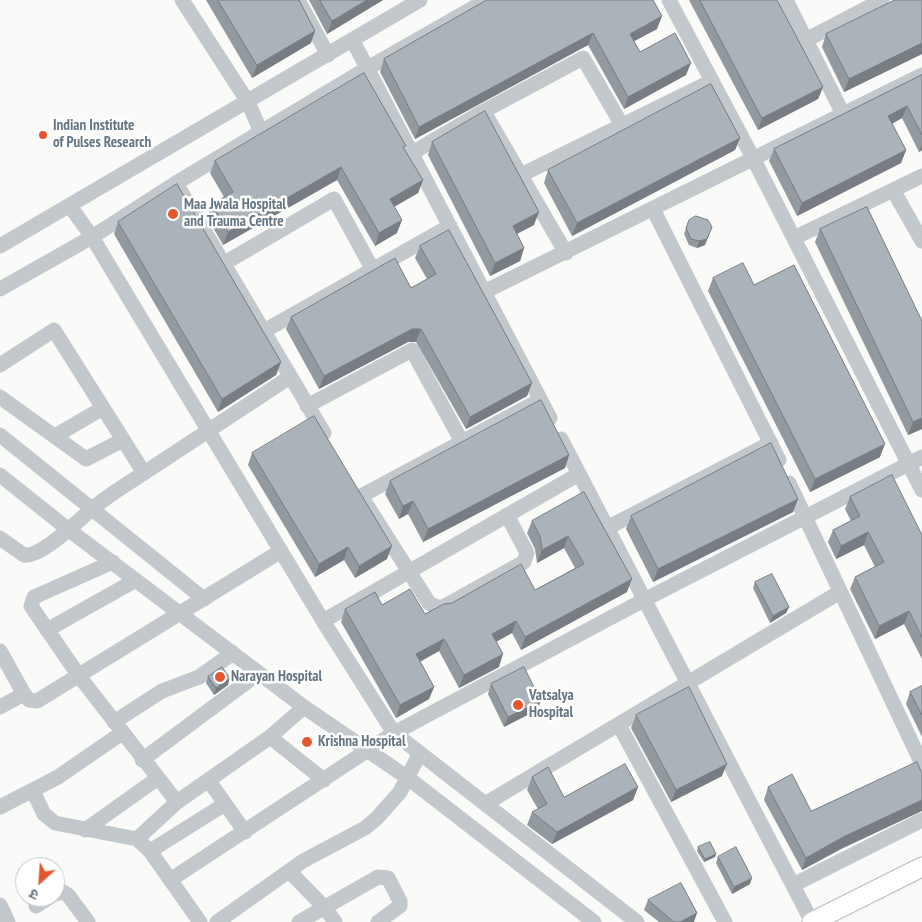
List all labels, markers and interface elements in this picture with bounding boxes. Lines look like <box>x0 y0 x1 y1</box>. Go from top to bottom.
place label: Indian Institute of Pulses Research <box>53 117 151 152</box>
marker: Indian Institute of Pulses Research <box>37 129 49 141</box>
place label: Maa Jwala Hospital and Trauma Centre <box>184 196 286 231</box>
marker: Maa Jwala Hospital and Trauma Centre <box>166 207 180 221</box>
place label: Narayan Hospital <box>231 668 322 686</box>
marker: Narayan Hospital <box>213 670 227 684</box>
place label: Vatsalya Hospital <box>529 687 574 722</box>
marker: Vatsalya Hospital <box>511 698 525 712</box>
place label: Krishna Hospital <box>318 733 406 751</box>
marker: Krishna Hospital <box>300 735 314 749</box>
north arrow <box>15 857 65 907</box>
text: उ <box>26 885 42 904</box>

